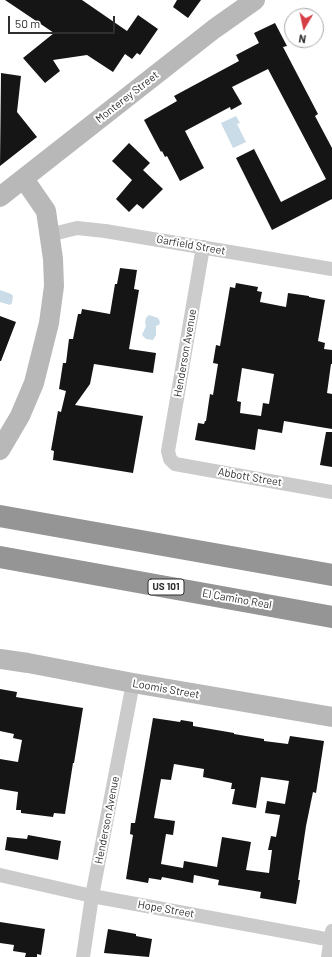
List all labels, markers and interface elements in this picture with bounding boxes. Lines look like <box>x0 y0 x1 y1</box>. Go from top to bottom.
scale bar <box>10 8 117 34</box>
north arrow <box>284 8 324 48</box>
text: 50 m <box>15 16 40 30</box>
text: N <box>298 32 307 46</box>
street label: Monterey Street <box>93 68 161 126</box>
street label: Garfield Street <box>156 232 226 258</box>
street label: Henderson Avenue <box>171 308 199 398</box>
street label: Abbott Street <box>217 465 283 489</box>
road number: US 101 <box>148 579 184 595</box>
street label: El Camino Real <box>201 586 273 612</box>
street label: Loomis Street <box>132 677 200 701</box>
street label: Henderson Avenue <box>92 775 122 865</box>
street label: Hope Street <box>137 898 195 920</box>

